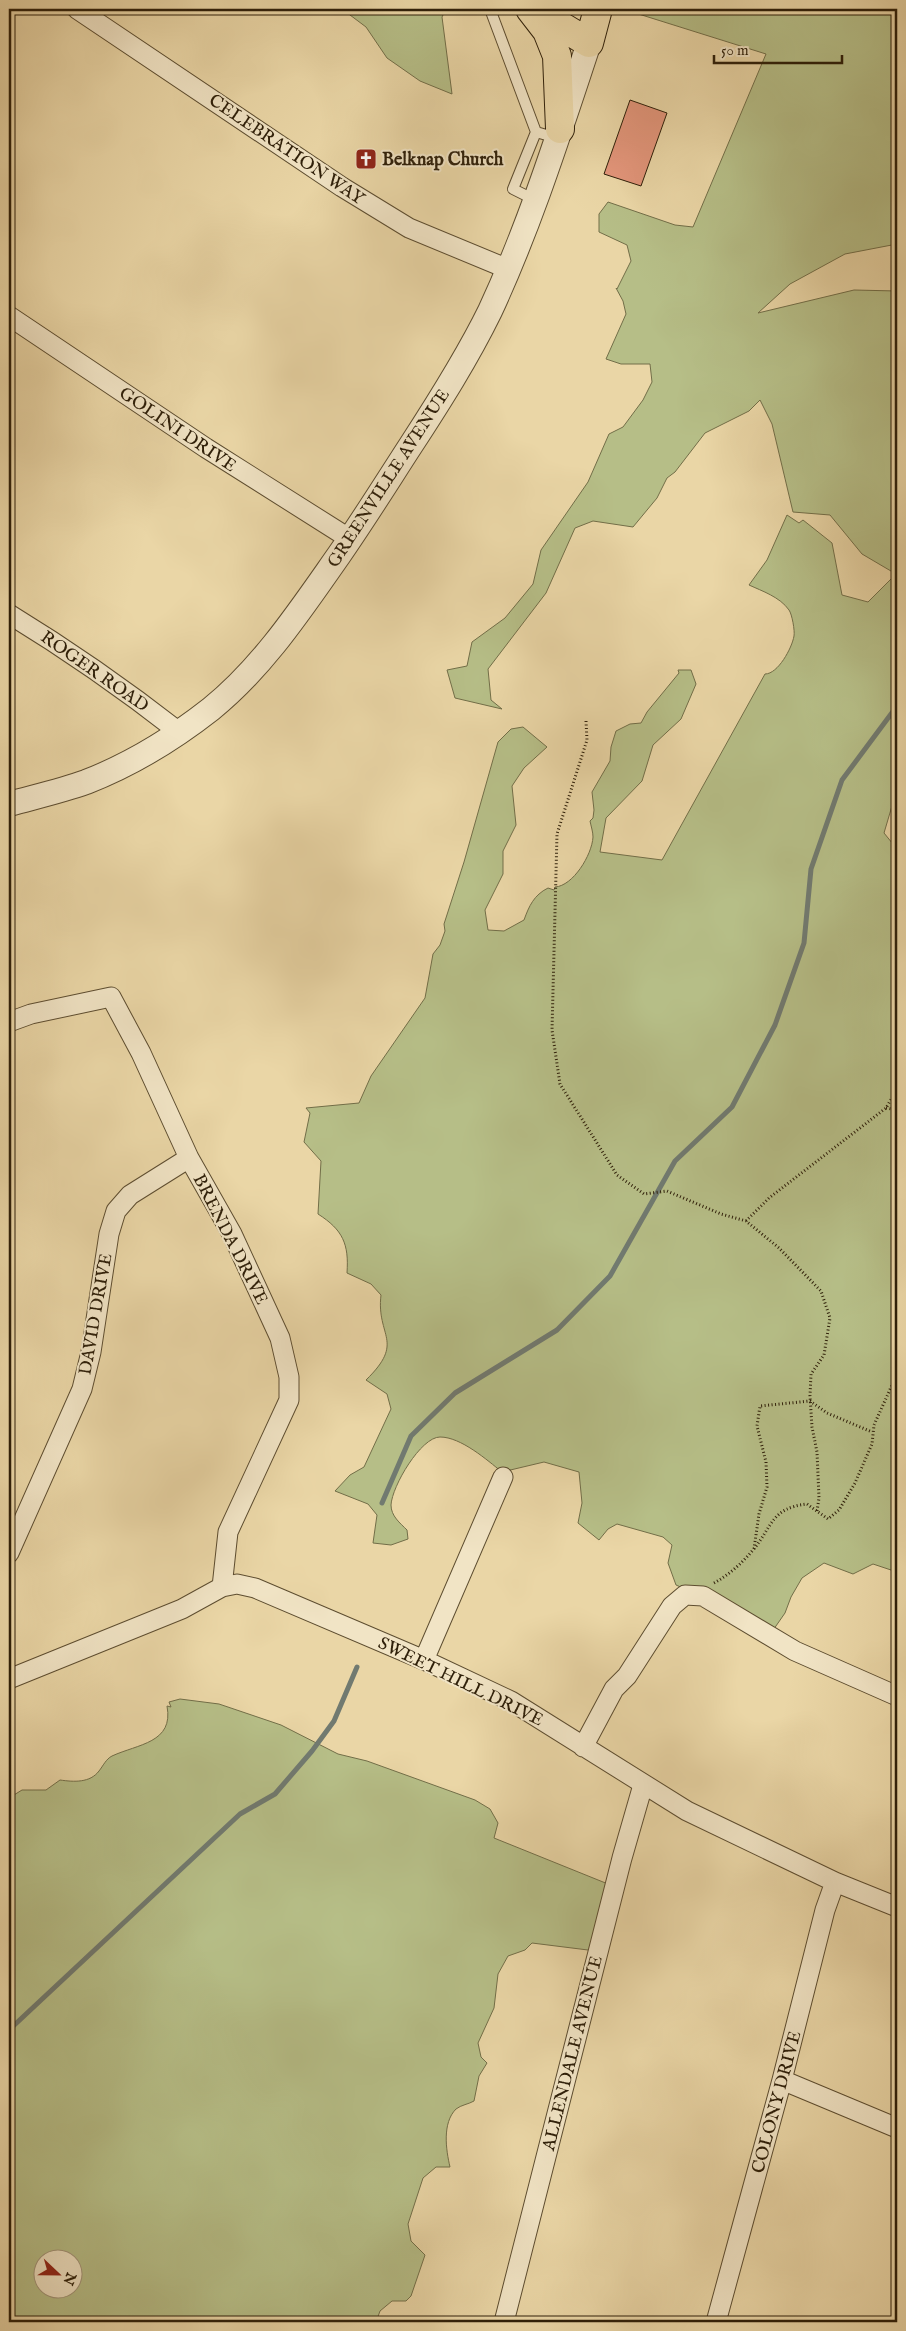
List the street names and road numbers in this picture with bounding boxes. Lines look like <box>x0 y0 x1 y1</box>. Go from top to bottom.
street label: CELEBRATION WAY <box>204 90 369 211</box>
street label: GOLINI DRIVE <box>114 383 240 478</box>
street label: GREENVILLE AVENUE <box>323 385 456 573</box>
street label: ROGER ROAD <box>36 626 153 718</box>
street label: BRENDA DRIVE <box>187 1171 272 1309</box>
street label: DAVID DRIVE <box>74 1252 118 1377</box>
street label: SWEET HILL DRIVE <box>374 1632 547 1732</box>
street label: ALLENDALE AVENUE <box>538 1953 609 2154</box>
street label: COLONY DRIVE <box>747 2029 808 2176</box>

